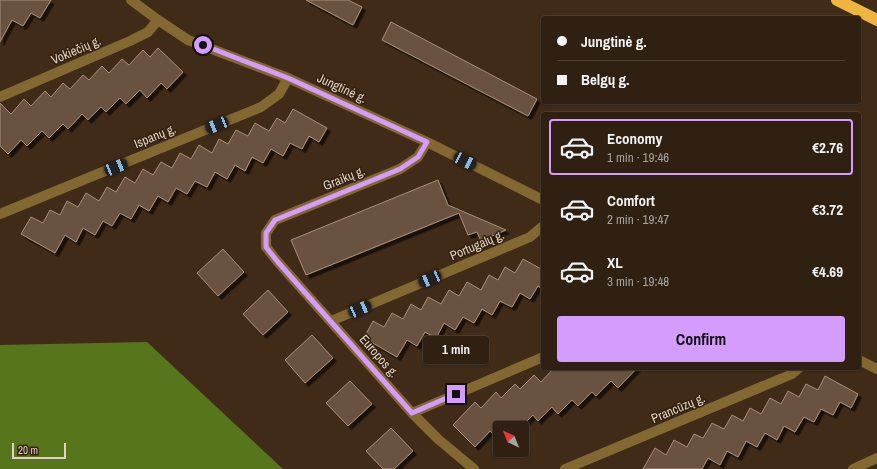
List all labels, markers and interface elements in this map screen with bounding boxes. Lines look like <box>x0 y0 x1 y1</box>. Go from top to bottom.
text: Jungtinė g. <box>581 31 647 52</box>
street label: Vokiečių g. <box>48 32 104 68</box>
route start <box>194 36 212 54</box>
street label: Jungtinė g. <box>314 69 370 107</box>
text: Belgų g. <box>581 69 630 90</box>
car <box>204 115 230 135</box>
street label: Ispanų g. <box>131 120 179 152</box>
text: Economy <box>607 128 662 149</box>
icon: car <box>559 129 595 165</box>
text: €2.76 <box>812 137 843 158</box>
text: 1 min · 19:46 <box>607 149 669 166</box>
car <box>452 150 478 172</box>
car <box>103 157 129 177</box>
street label: Graikų g. <box>320 162 368 194</box>
text: Comfort <box>607 190 655 211</box>
icon: car <box>559 191 595 227</box>
text: €3.72 <box>812 199 843 220</box>
text: 2 min · 19:47 <box>607 211 669 228</box>
street label: Portugalų g. <box>447 226 507 264</box>
text: XL <box>607 252 623 273</box>
icon: car <box>559 253 595 289</box>
text: €4.69 <box>812 261 843 282</box>
car <box>417 269 443 289</box>
text: 3 min · 19:48 <box>607 273 669 290</box>
car <box>347 299 373 319</box>
button: Confirm <box>557 316 845 362</box>
street label: Europos g. <box>356 331 402 381</box>
callout: 1 min <box>423 336 489 364</box>
text: 1 min <box>442 341 470 358</box>
route end <box>447 385 465 403</box>
street label: Prancūzų g. <box>648 389 708 427</box>
north arrow <box>493 421 529 457</box>
map controls <box>493 421 529 457</box>
scale bar <box>12 441 66 460</box>
text: 20 m <box>18 443 38 457</box>

